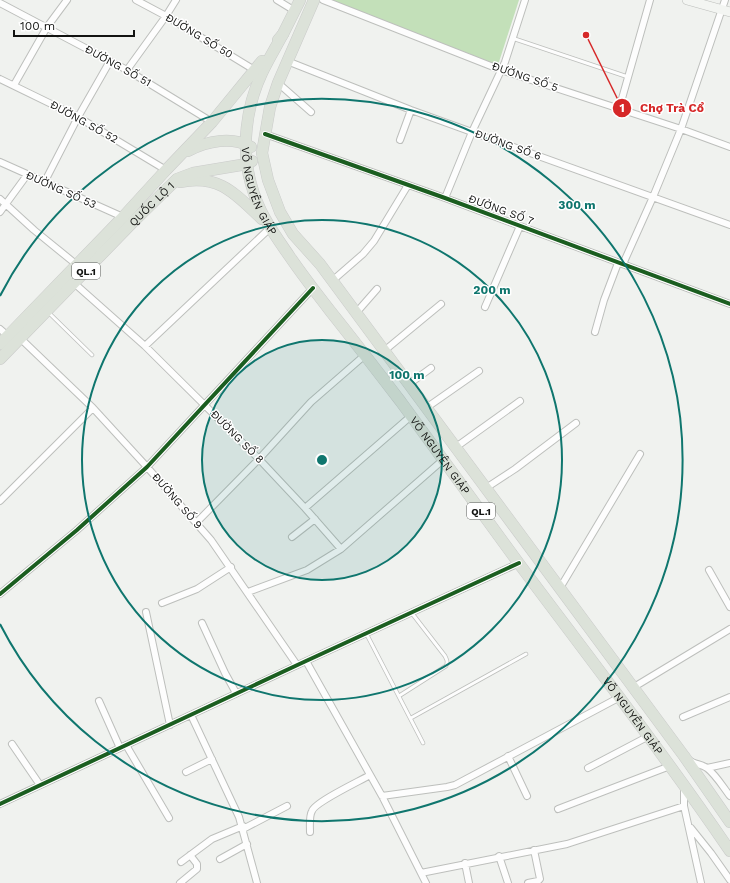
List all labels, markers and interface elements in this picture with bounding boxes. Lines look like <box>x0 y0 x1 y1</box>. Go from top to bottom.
street label: ĐƯỜNG SỐ 50 <box>163 9 236 61</box>
scale bar <box>14 12 134 38</box>
text: 100 m <box>20 19 55 33</box>
street label: ĐƯỜNG SỐ 51 <box>83 41 154 90</box>
street label: ĐƯỜNG SỐ 5 <box>490 58 561 94</box>
street label: ĐƯỜNG SỐ 52 <box>48 96 121 146</box>
callout: Chợ Trà Cổ <box>612 96 712 120</box>
text: 1 <box>619 101 625 115</box>
text: Chợ Trà Cổ <box>640 101 705 115</box>
street label: ĐƯỜNG SỐ 6 <box>473 125 544 163</box>
street label: VÕ NGUYÊN GIÁP <box>239 147 280 238</box>
street label: ĐƯỜNG SỐ 53 <box>24 167 99 211</box>
street label: QUỐC LỘ 1 <box>126 179 177 229</box>
street label: ĐƯỜNG SỐ 7 <box>467 190 536 228</box>
text: 300 m <box>558 198 596 212</box>
road number: QL.1 <box>72 263 100 279</box>
text: 200 m <box>473 283 511 297</box>
text: 100 m <box>389 368 425 382</box>
street label: ĐƯỜNG SỐ 8 <box>208 406 268 466</box>
street label: VÕ NGUYÊN GIÁP <box>407 414 473 497</box>
centre of rings <box>315 453 329 467</box>
street label: ĐƯỜNG SỐ 9 <box>149 469 206 532</box>
road number: QL.1 <box>467 503 495 519</box>
street label: VÕ NGUYÊN GIÁP <box>600 674 666 757</box>

